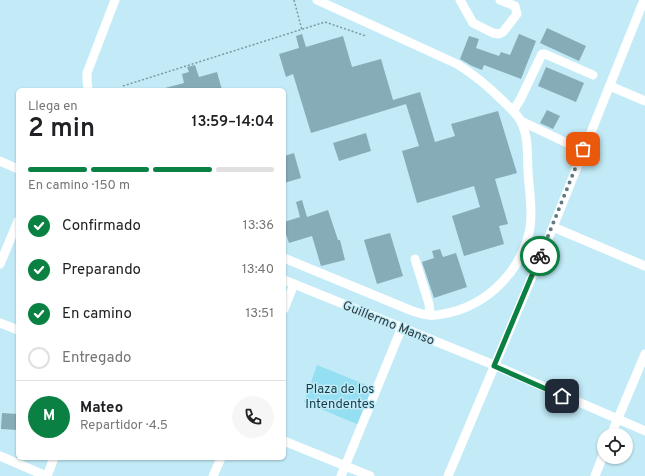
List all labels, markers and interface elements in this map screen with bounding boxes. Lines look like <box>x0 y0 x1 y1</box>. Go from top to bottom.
text: Llega en <box>28 99 78 115</box>
text: 2 min <box>28 113 95 146</box>
text: 13:59–14:04 <box>192 113 274 132</box>
pin <box>566 132 600 166</box>
icon: bag <box>572 138 594 160</box>
text: En camino · 150 m <box>28 178 130 194</box>
icon: check <box>28 215 50 237</box>
text: Confirmado <box>62 217 141 236</box>
text: 13:36 <box>243 218 274 234</box>
courier <box>520 236 560 276</box>
icon: bike <box>529 245 551 267</box>
icon: check <box>28 259 50 281</box>
text: Preparando <box>62 261 141 280</box>
text: 13:40 <box>242 262 274 278</box>
street label: Guillermo Manso <box>340 298 437 350</box>
icon: check <box>28 303 50 325</box>
text: En camino <box>62 305 132 324</box>
text: 13:51 <box>245 306 274 322</box>
text: Entregado <box>62 349 131 368</box>
pin <box>545 379 579 413</box>
park label: Plaza de los Intendentes <box>305 382 375 413</box>
icon: home <box>551 385 573 407</box>
button: phone <box>232 396 274 438</box>
text: Mateo <box>80 399 123 418</box>
text: M <box>43 407 55 426</box>
text: Repartidor · 4.5 <box>80 418 168 434</box>
map controls <box>597 428 633 464</box>
button: locate <box>597 428 633 464</box>

